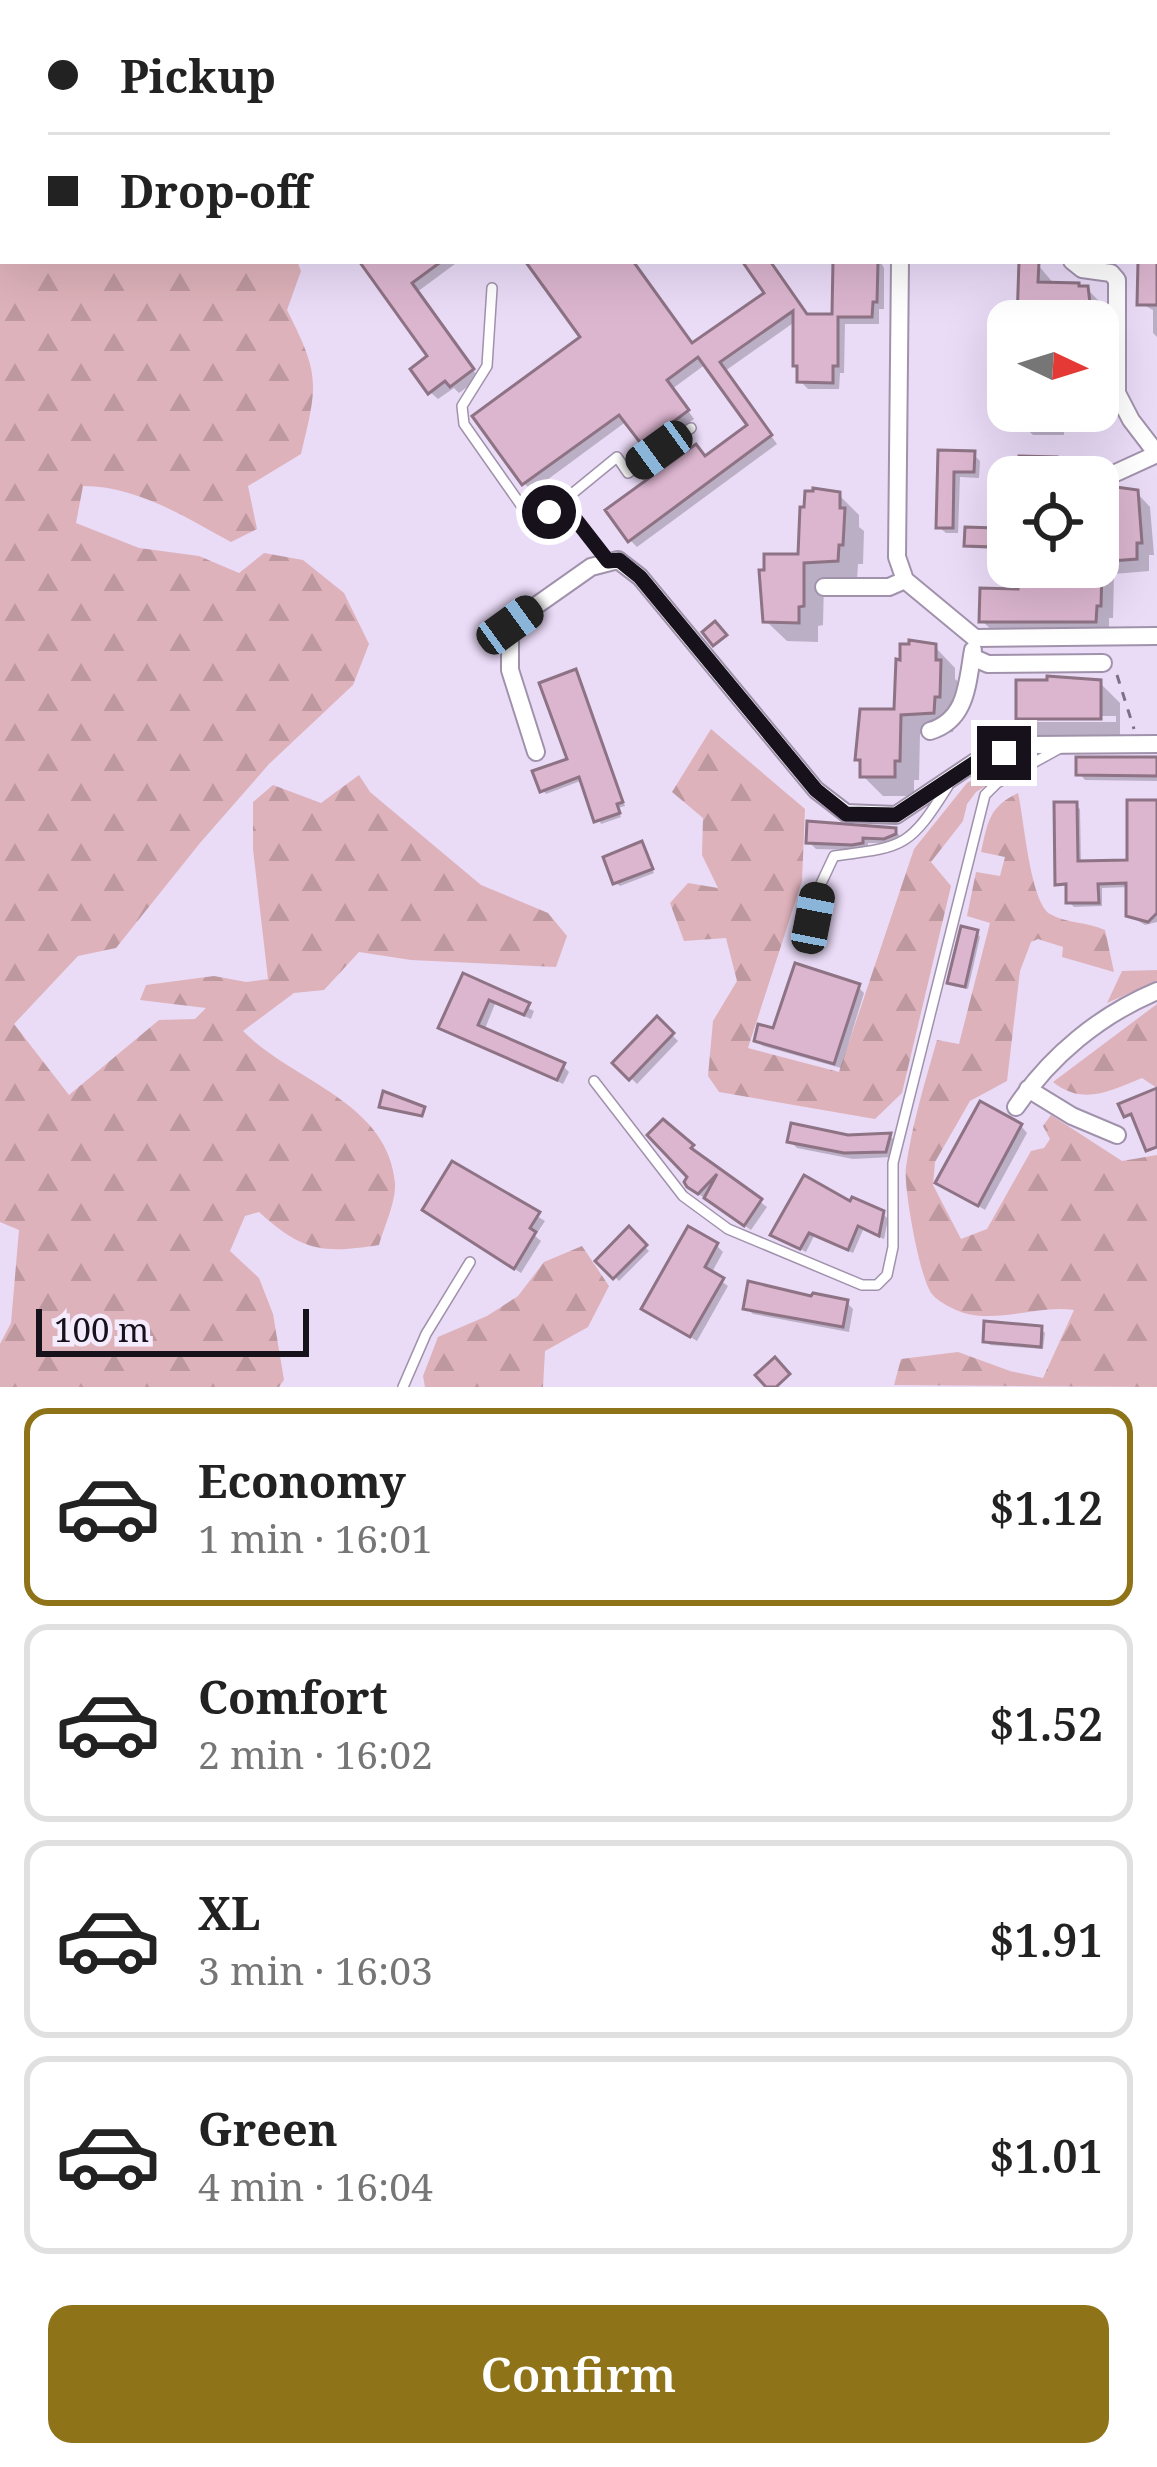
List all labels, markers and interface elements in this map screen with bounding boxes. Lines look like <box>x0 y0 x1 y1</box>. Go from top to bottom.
text: Pickup <box>120 45 276 106</box>
text: Drop-off <box>120 160 311 221</box>
north arrow <box>987 300 1119 432</box>
map controls <box>987 300 1119 588</box>
car <box>619 414 699 486</box>
button: locate <box>987 456 1119 588</box>
route start <box>522 485 576 539</box>
car <box>470 589 550 661</box>
route end <box>977 726 1031 780</box>
car <box>788 879 838 957</box>
scale bar <box>36 1303 309 1356</box>
text: 100 m <box>54 1307 149 1352</box>
text: Economy <box>198 1450 406 1511</box>
icon: car <box>54 1453 162 1561</box>
text: $1.12 <box>989 1477 1103 1538</box>
text: 1 min · 16:01 <box>198 1511 433 1564</box>
text: Comfort <box>198 1666 388 1727</box>
icon: car <box>54 1669 162 1777</box>
text: $1.52 <box>989 1693 1103 1754</box>
text: 2 min · 16:02 <box>198 1727 433 1780</box>
text: XL <box>198 1882 260 1943</box>
icon: car <box>54 1885 162 1993</box>
text: $1.91 <box>989 1909 1103 1970</box>
text: 3 min · 16:03 <box>198 1943 433 1996</box>
text: Green <box>198 2098 338 2159</box>
icon: car <box>54 2101 162 2209</box>
text: $1.01 <box>989 2125 1103 2186</box>
text: 4 min · 16:04 <box>198 2159 433 2212</box>
button: Confirm <box>48 2305 1109 2443</box>

